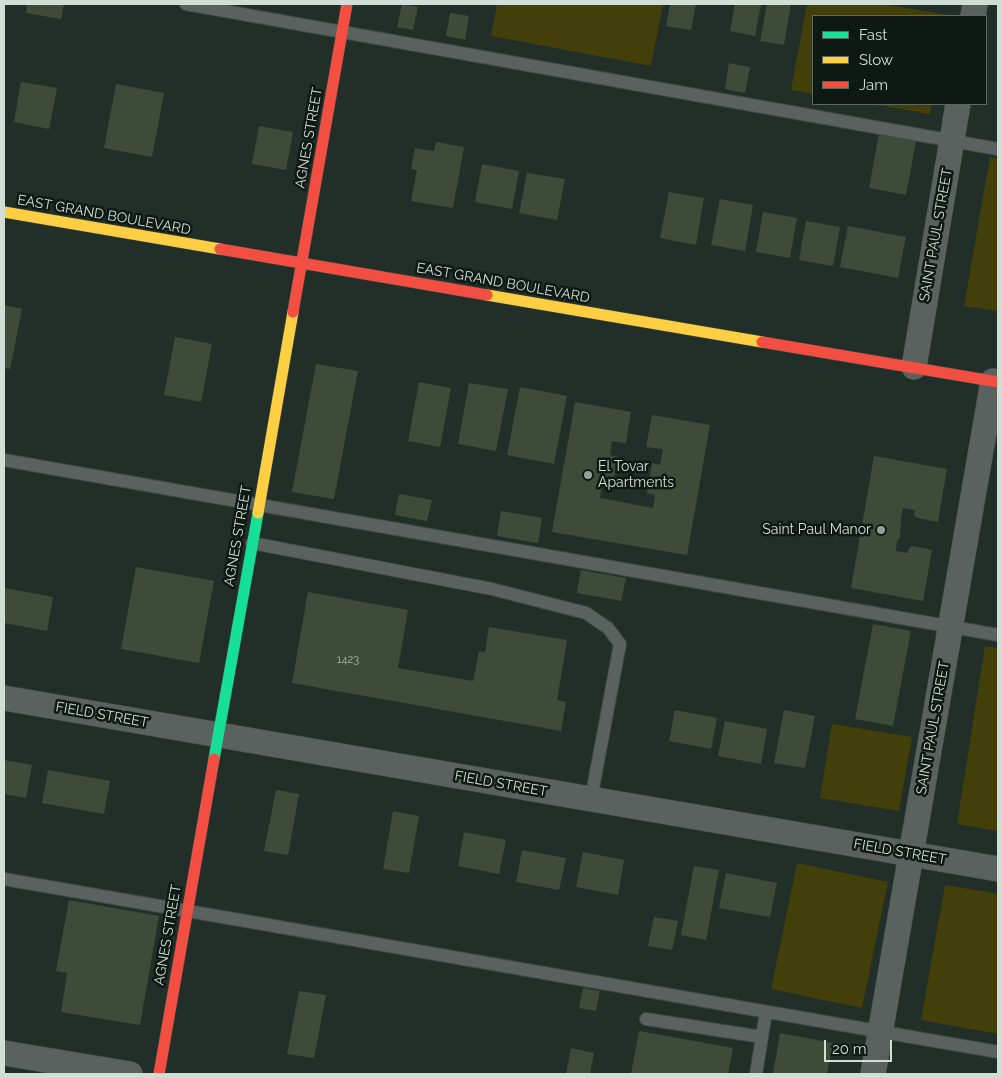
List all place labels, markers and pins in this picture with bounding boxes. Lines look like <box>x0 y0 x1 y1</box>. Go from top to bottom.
place label: El Tovar Apartments <box>598 459 674 492</box>
marker: El Tovar Apartments <box>582 469 594 481</box>
place label: Saint Paul Manor <box>762 522 871 538</box>
marker: Saint Paul Manor <box>875 524 887 536</box>

